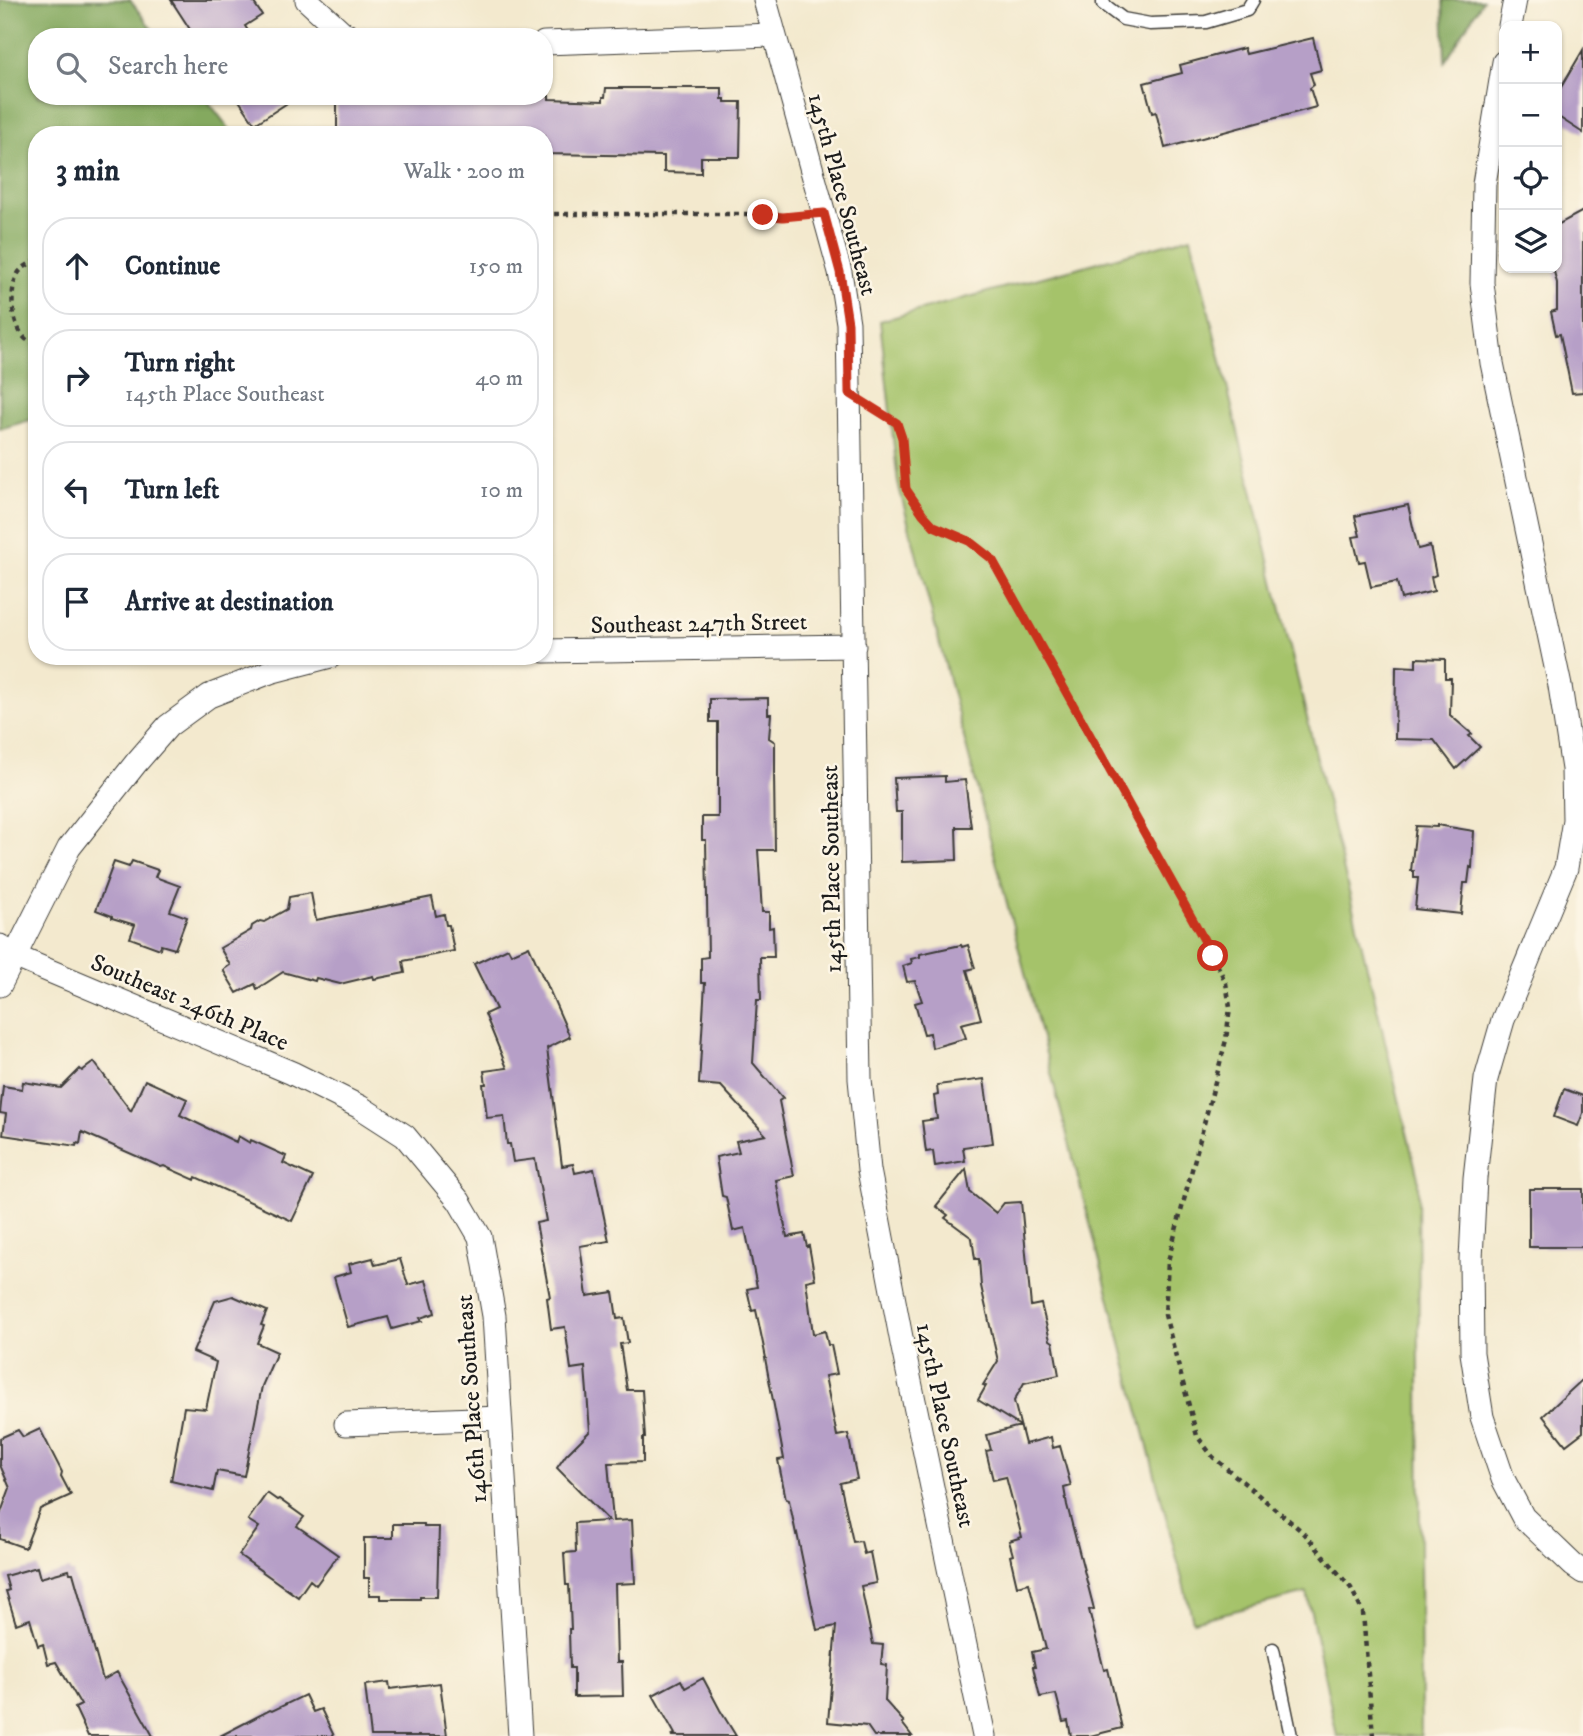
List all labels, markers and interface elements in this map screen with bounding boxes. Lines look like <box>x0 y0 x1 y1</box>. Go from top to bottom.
map controls <box>1499 21 1562 273</box>
button: + <box>1499 21 1562 84</box>
search box <box>28 28 553 105</box>
icon: search <box>52 48 90 86</box>
text: Search here <box>108 50 228 83</box>
button: − <box>1499 84 1562 147</box>
street label: 145th Place Southeast <box>801 90 884 299</box>
button: locate <box>1499 147 1562 210</box>
text: 3 min <box>56 153 120 190</box>
text: Walk · 200 m <box>404 157 525 186</box>
route end <box>747 199 778 230</box>
button: layers <box>1499 210 1562 273</box>
icon: ahead <box>58 247 96 285</box>
text: Continue <box>125 250 220 283</box>
text: 150 m <box>469 252 523 281</box>
text: Turn right <box>125 347 235 380</box>
icon: right <box>58 359 96 397</box>
text: 40 m <box>475 364 523 393</box>
text: 145th Place Southeast <box>125 380 325 409</box>
icon: left <box>58 471 96 509</box>
text: Turn left <box>125 474 219 507</box>
text: 10 m <box>480 476 523 505</box>
icon: arrive <box>58 583 96 621</box>
text: Arrive at destination <box>125 586 334 619</box>
street label: Southeast 247th Street <box>590 607 808 641</box>
street label: 145th Place Southeast <box>815 764 849 973</box>
route start <box>1197 940 1228 971</box>
street label: Southeast 246th Place <box>86 948 293 1058</box>
street label: 146th Place Southeast <box>450 1293 494 1504</box>
street label: 145th Place Southeast <box>909 1320 981 1531</box>

